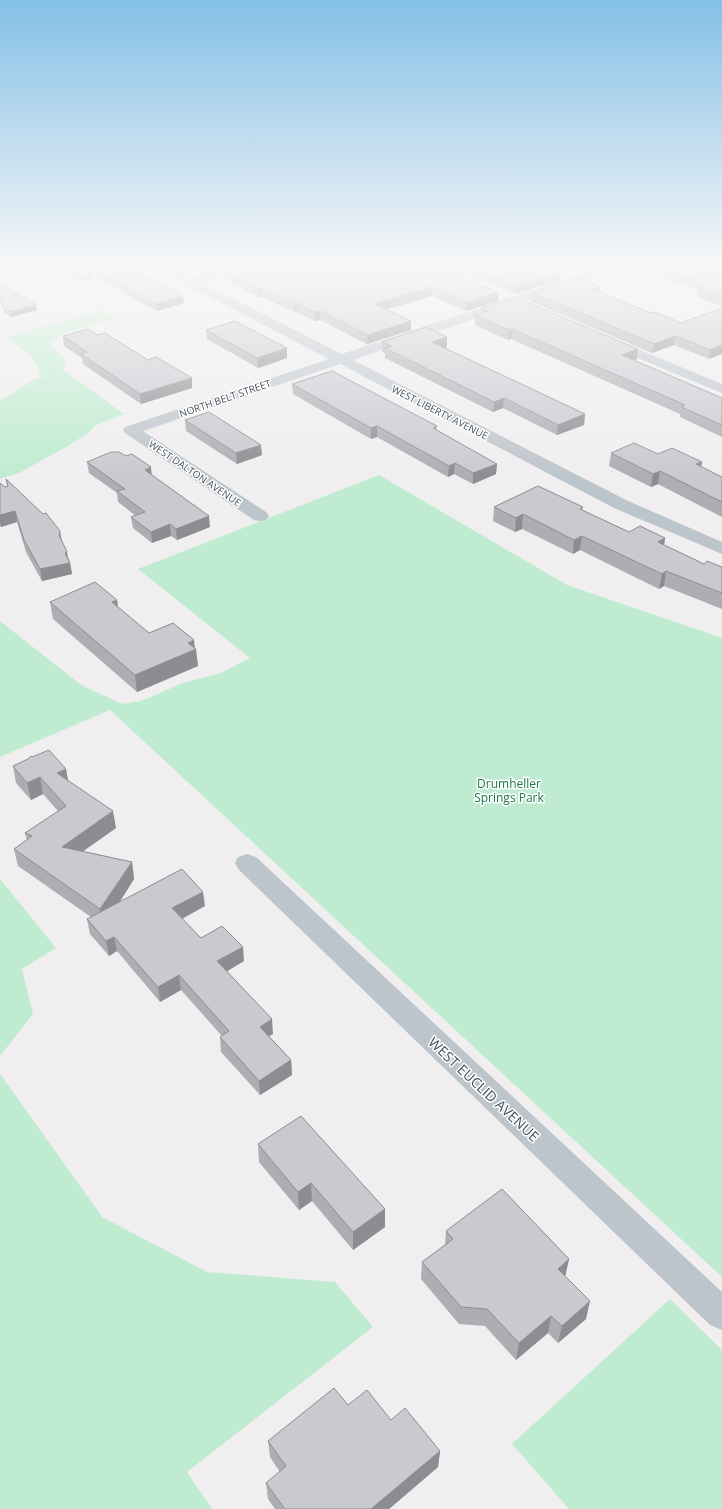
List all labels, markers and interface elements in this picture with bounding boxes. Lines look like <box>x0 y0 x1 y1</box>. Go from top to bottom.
street label: NORTH BELT STREET <box>177 376 273 420</box>
street label: WEST LIBERTY AVENUE <box>389 382 491 442</box>
street label: WEST DALTON AVENUE <box>146 437 244 509</box>
park label: Drumheller Springs Park <box>474 775 545 806</box>
street label: WEST EUCLID AVENUE <box>424 1033 544 1145</box>

